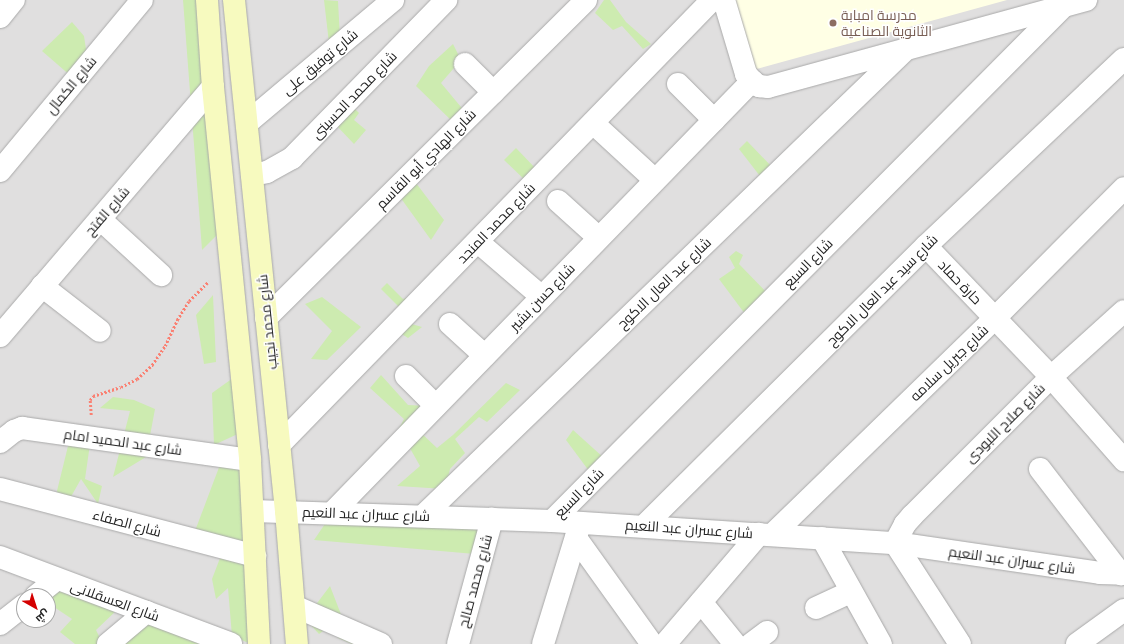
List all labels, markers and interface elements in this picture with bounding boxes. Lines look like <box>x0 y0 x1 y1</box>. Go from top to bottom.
place label: مدرسة امبابة الثانوية الصناعية <box>841 7 932 40</box>
marker: مدرسة امبابة الثانوية الصناعية <box>828 18 838 28</box>
street label: شارع توفيق على <box>279 26 361 98</box>
street label: شارع محمد الحسينى <box>308 48 400 142</box>
street label: شارع الكمال <box>42 53 100 117</box>
street label: شارع الهادي أبو القاسم <box>373 106 479 212</box>
street label: شارع محمد المنجد <box>453 179 539 267</box>
street label: شارع الفتح <box>81 183 133 239</box>
street label: شارع سيد عبد العال الاكوح <box>823 231 941 349</box>
street label: شارع عبد العال الاكوح <box>613 234 715 332</box>
street label: شارع السبع <box>780 235 836 291</box>
street label: حارة حماد <box>935 256 985 308</box>
street label: شارع حسن بشير <box>506 260 578 334</box>
street label: شارع محمد نجيب <box>254 274 280 370</box>
street label: شارع جبريل سلامه <box>906 321 992 405</box>
street label: شارع صلاح اللبودى <box>962 380 1048 466</box>
street label: شارع عبد الحميد امام <box>63 425 183 459</box>
street label: شارع السبع <box>551 465 607 521</box>
street label: شارع عسران عبد النعيم <box>302 503 430 525</box>
street label: شارع الصفاء <box>91 506 163 540</box>
street label: شارع عسران عبد النعيم <box>625 516 753 542</box>
street label: شارع محمد صالح <box>454 532 496 630</box>
street label: شارع عسران عبد النعيم <box>947 543 1077 577</box>
street label: شارع العسقلانى <box>68 577 162 625</box>
north arrow <box>16 588 56 628</box>
text: ش <box>33 607 53 626</box>

